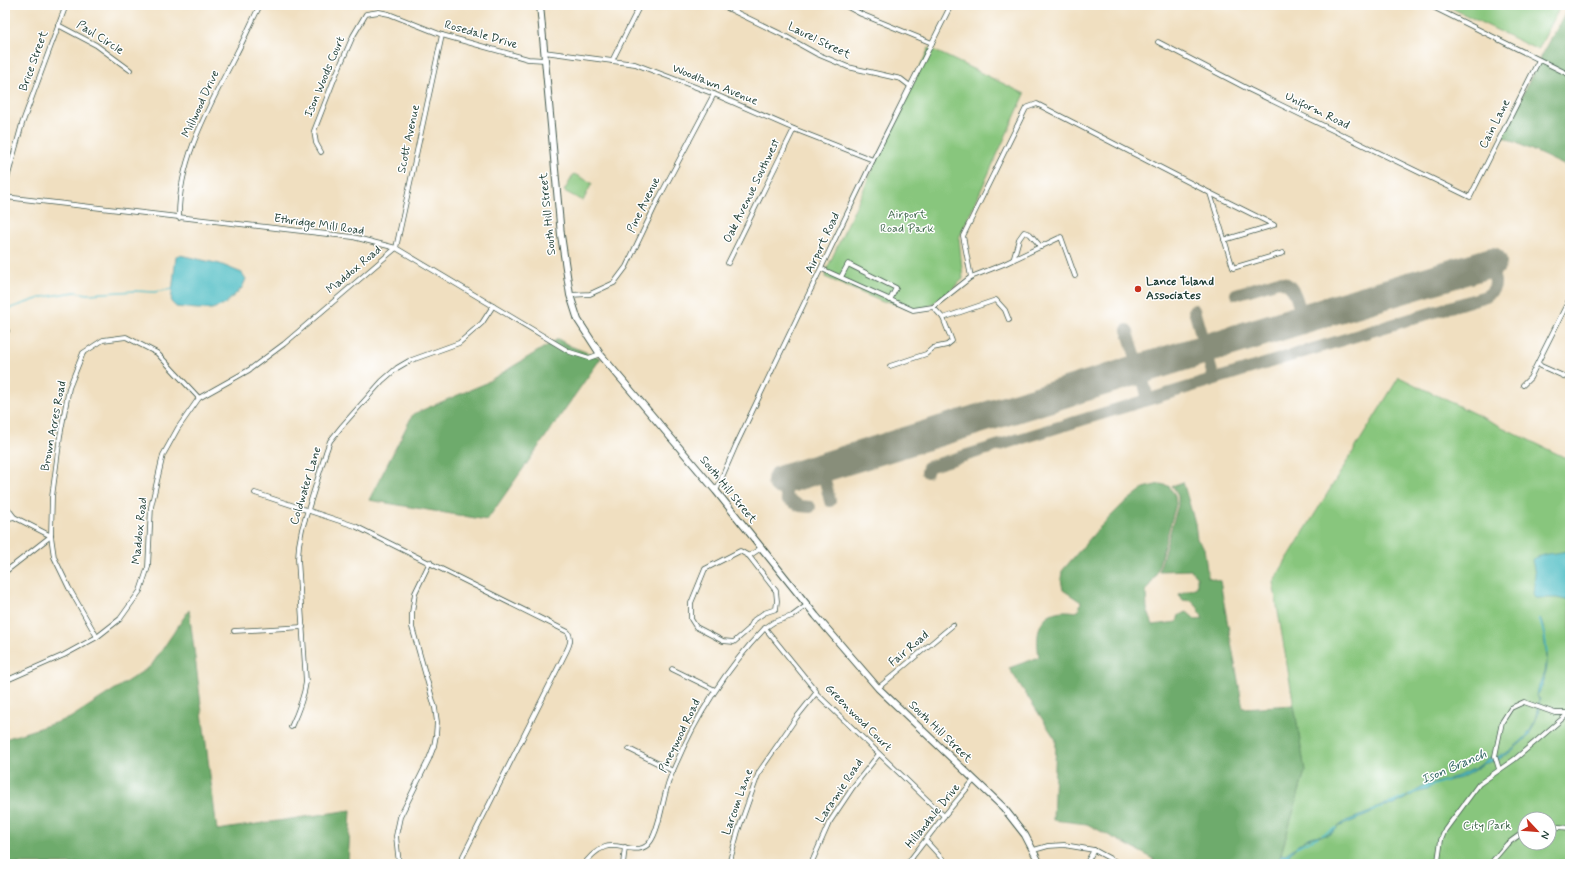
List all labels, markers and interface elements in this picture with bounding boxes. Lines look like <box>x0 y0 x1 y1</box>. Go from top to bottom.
street label: Paul Circle <box>73 17 127 59</box>
street label: Rosedale Drive <box>442 17 520 53</box>
street label: Laurel Street <box>785 19 853 63</box>
street label: Brice Street <box>16 29 52 93</box>
street label: Ison Woods Court <box>301 34 349 120</box>
street label: Woodlawn Avenue <box>670 60 760 110</box>
street label: Millwood Drive <box>178 68 224 140</box>
street label: Uniform Road <box>1282 88 1352 134</box>
street label: Cain Lane <box>1476 96 1514 152</box>
street label: Scott Avenue <box>394 103 424 175</box>
street label: Oak Avenue Southwest <box>720 136 784 246</box>
street label: South Hill Street <box>536 172 560 256</box>
street label: Pine Avenue <box>624 174 665 236</box>
park label: Airport Road Park <box>880 207 934 237</box>
street label: Airport Road <box>802 210 844 276</box>
street label: Ethridge Mill Road <box>273 211 365 239</box>
street label: Maddox Road <box>323 242 385 298</box>
place label: Lance Toland Associates <box>1146 274 1214 304</box>
marker: Lance Toland Associates <box>1133 284 1143 294</box>
street label: Brown Acres Road <box>37 379 71 473</box>
street label: Coldwater Lane <box>287 445 325 527</box>
street label: South Hill Street <box>696 453 760 527</box>
street label: Maddox Road <box>129 497 151 565</box>
street label: Fair Road <box>886 627 932 671</box>
street label: Greenwood Court <box>821 681 895 755</box>
street label: Pineywood Road <box>655 697 705 775</box>
street label: South Hill Street <box>905 697 975 767</box>
water label: Ison Branch <box>1419 746 1489 788</box>
street label: Laramie Road <box>813 756 867 826</box>
street label: Larcom Lane <box>719 766 757 837</box>
street label: Hillandale Drive <box>902 780 964 852</box>
north arrow <box>1517 811 1557 851</box>
park label: City Park <box>1463 818 1511 834</box>
text: N <box>1537 829 1553 841</box>

